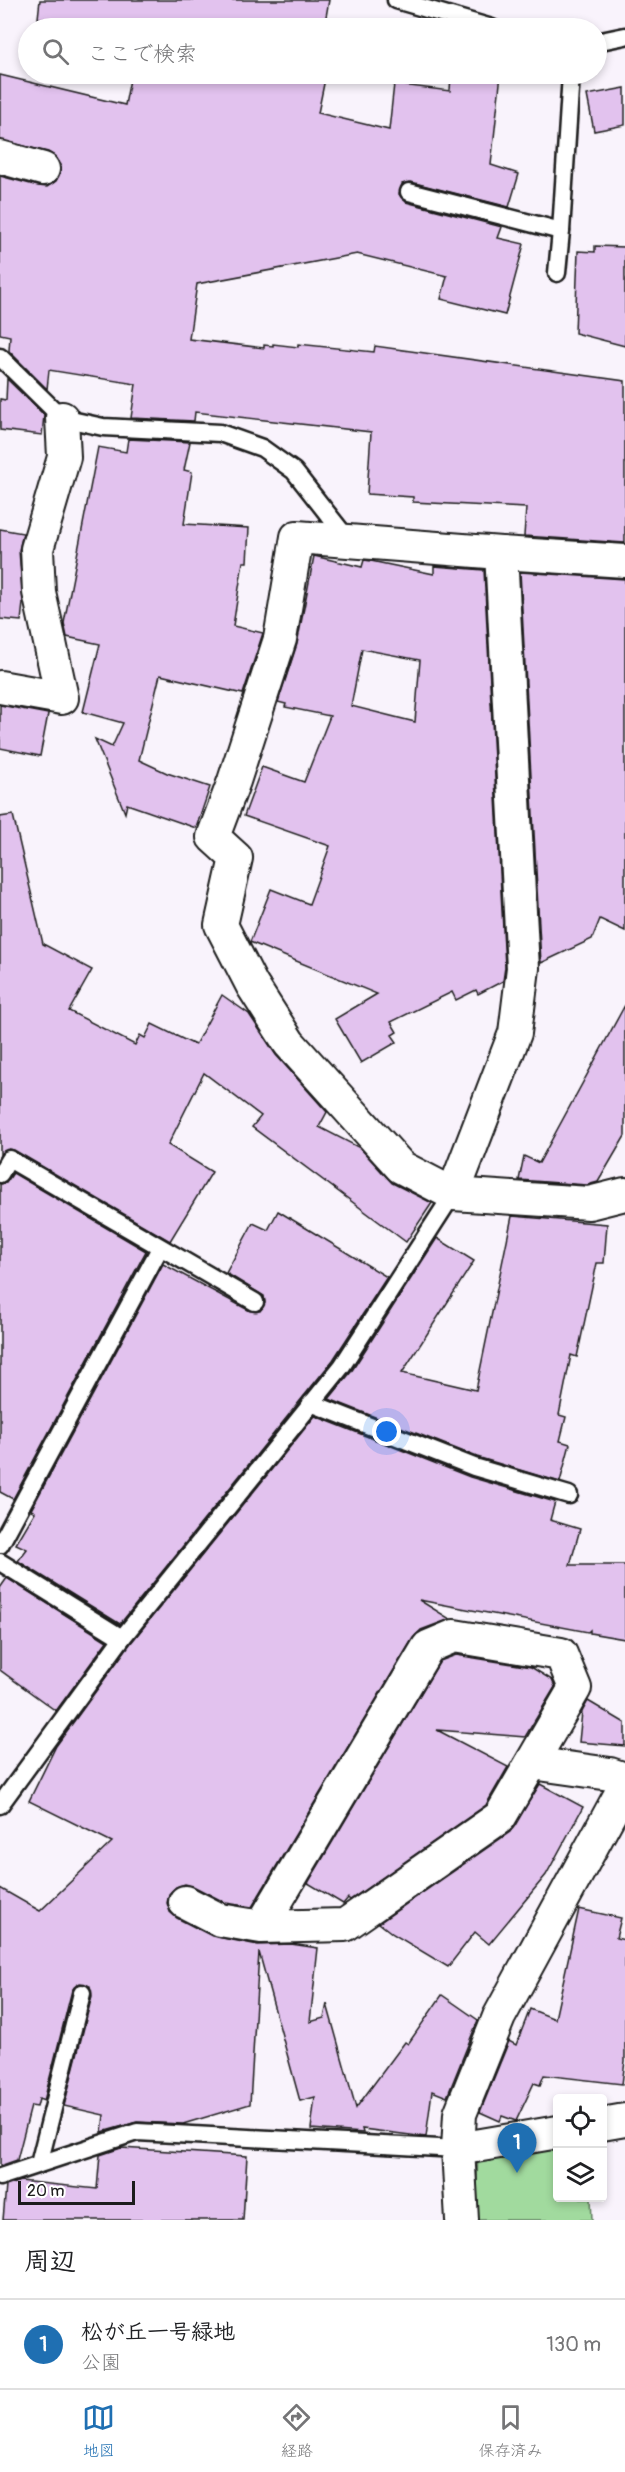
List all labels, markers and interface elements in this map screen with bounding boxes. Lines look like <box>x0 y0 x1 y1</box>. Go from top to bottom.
search box <box>18 18 607 84</box>
icon: search <box>39 35 72 68</box>
text: ここで検索 <box>87 40 197 68</box>
your location <box>372 1417 401 1446</box>
map controls <box>553 2094 607 2202</box>
button: locate <box>553 2094 607 2148</box>
pin: 1 <box>498 2124 536 2173</box>
button: layers <box>553 2148 607 2202</box>
scale bar <box>18 2178 135 2206</box>
text: 20 m <box>27 2181 65 2201</box>
text: 周辺 <box>24 2246 76 2278</box>
text: 松が丘一号緑地 <box>81 2318 235 2346</box>
text: 1 <box>40 2332 47 2357</box>
text: 130 m <box>546 2332 601 2357</box>
text: 公園 <box>81 2350 121 2375</box>
tab: 地図 <box>82 2401 115 2461</box>
tab: 経路 <box>280 2401 313 2461</box>
tab: 保存済み <box>478 2401 542 2461</box>

